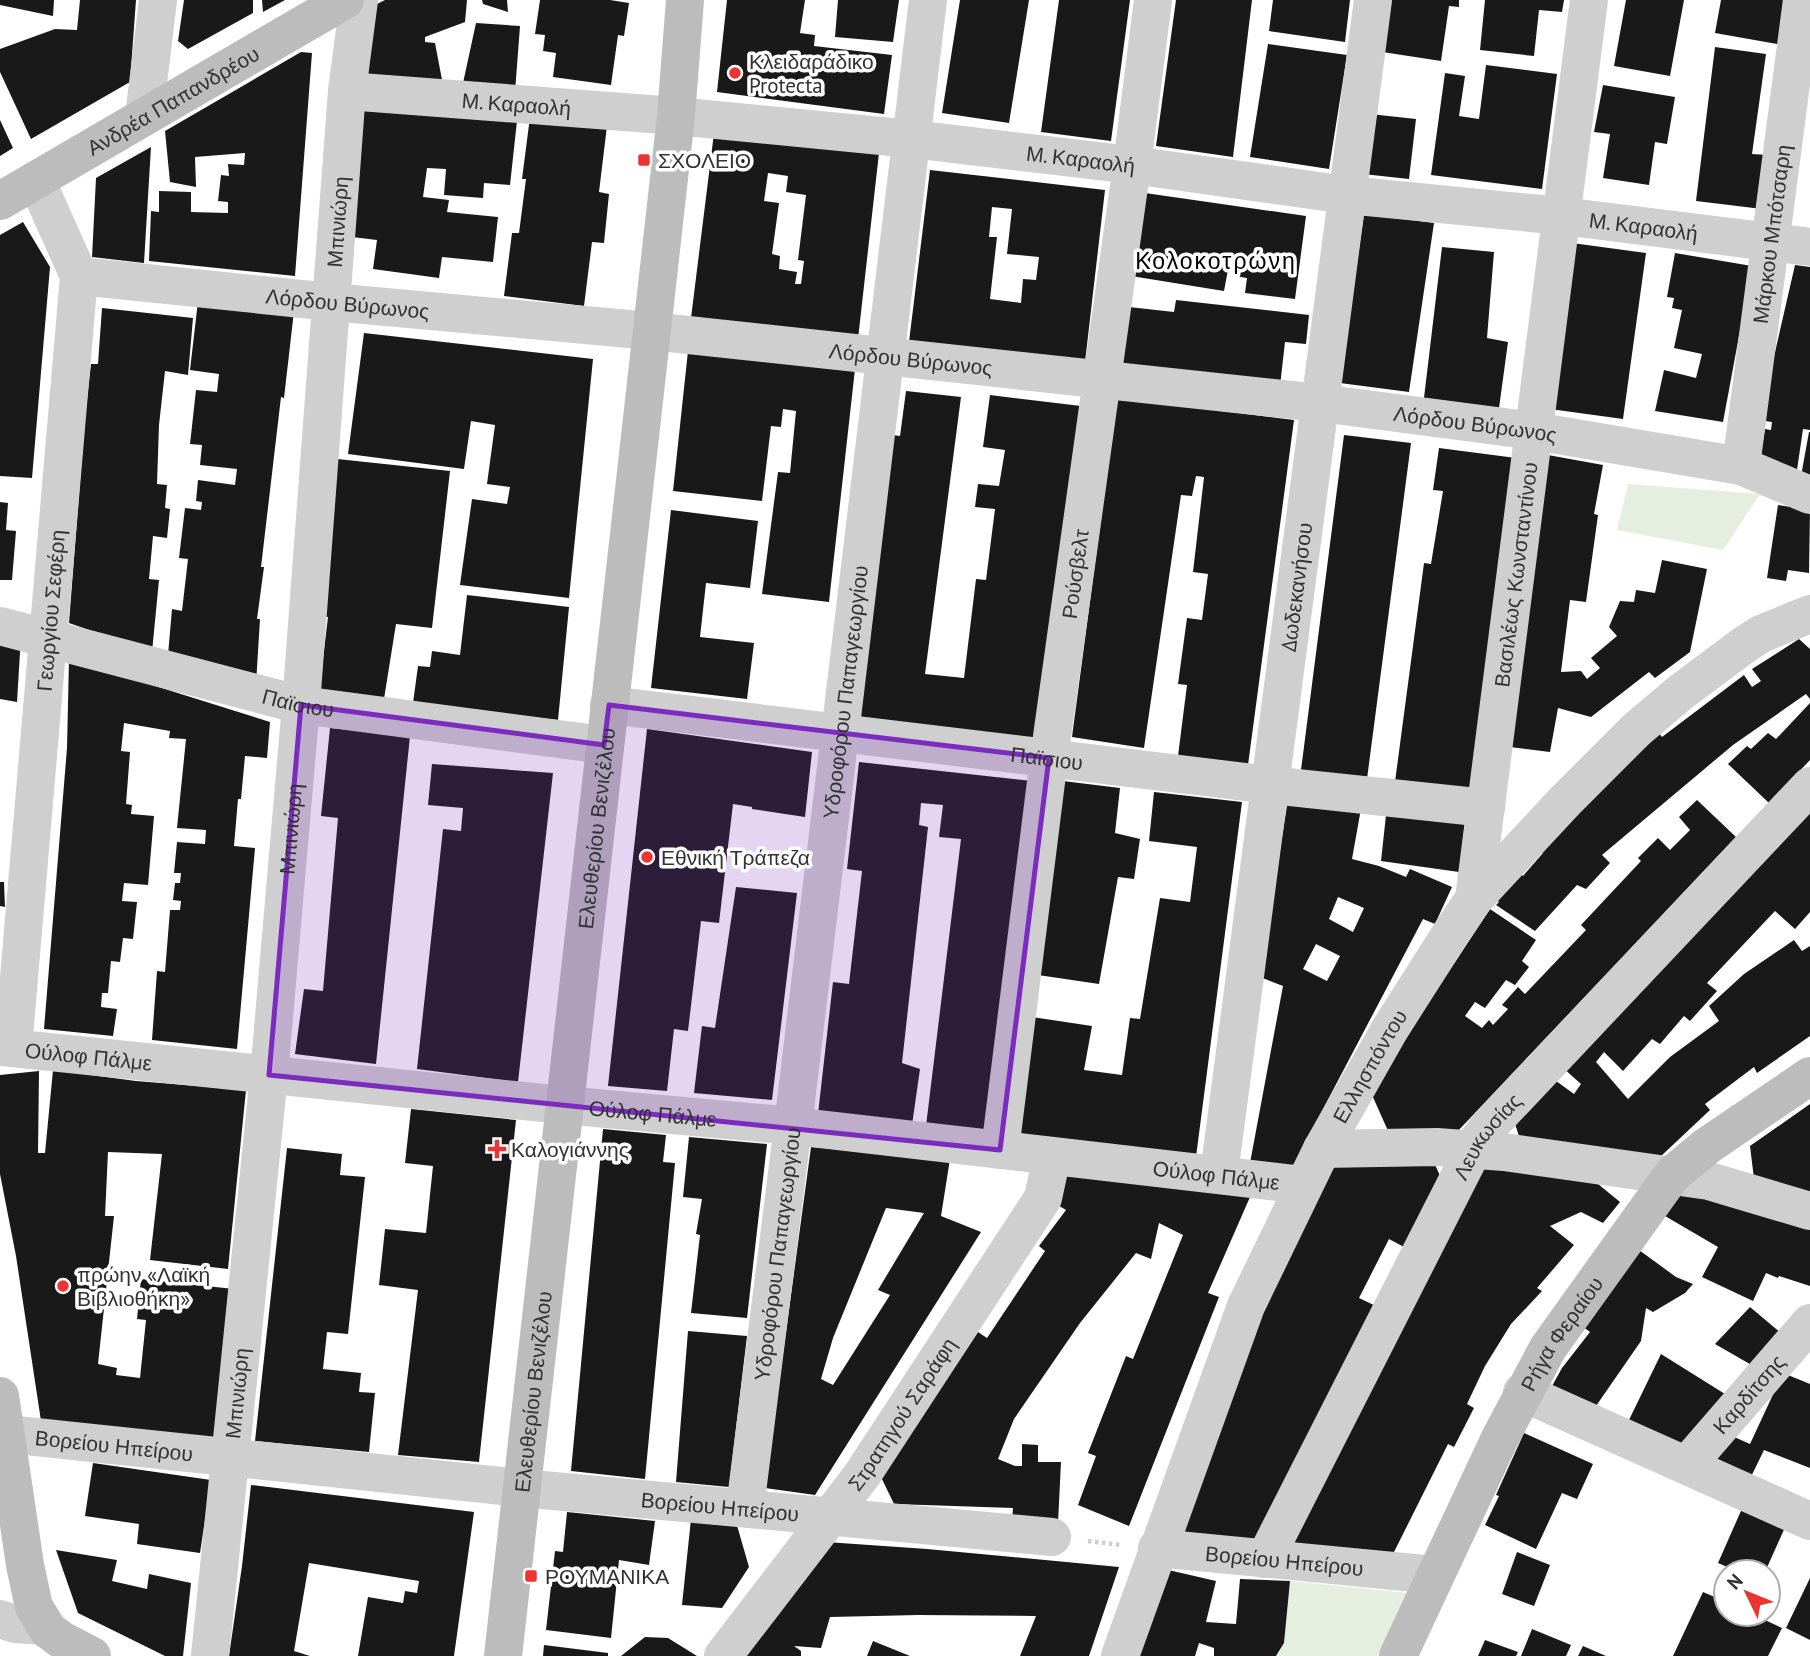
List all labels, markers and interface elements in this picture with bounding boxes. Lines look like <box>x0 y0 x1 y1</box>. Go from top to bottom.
street label: Ανδρέα Παπανδρέου <box>82 40 264 161</box>
place label: Κλειδαράδικο Protecta <box>749 48 874 99</box>
marker: Κλειδαράδικο Protecta <box>727 65 743 81</box>
street label: Μ. Καραολή <box>461 86 572 121</box>
street label: Μ. Καραολή <box>1025 139 1137 179</box>
street label: Μάρκου Μπότσαρη <box>1746 143 1796 325</box>
place label: ΣΧΟΛΕΙΟ <box>658 147 751 174</box>
marker: ΣΧΟΛΕΙΟ <box>636 152 652 168</box>
street label: Μπινιώρη <box>320 175 354 268</box>
street label: Μ. Καραολή <box>1588 206 1700 246</box>
district label: Κολοκοτρώνη <box>1135 246 1297 275</box>
street label: Λόρδου Βύρωνος <box>264 282 431 324</box>
street label: Λόρδου Βύρωνος <box>828 337 994 381</box>
street label: Λόρδου Βύρωνος <box>1392 399 1559 448</box>
street label: Βασιλέως Κωνσταντίνου <box>1488 460 1543 689</box>
street label: Δωδεκανήσου <box>1274 521 1318 653</box>
street label: Ρούσβελτ <box>1055 527 1095 620</box>
street label: Γεωργίου Σεφέρη <box>30 529 71 693</box>
street label: Υδροφόρου Παπαγεωργίου <box>816 564 874 821</box>
street label: Παϊσιου <box>259 682 336 723</box>
street label: Ελευθερίου Βενιζέλου <box>571 726 621 930</box>
street label: Παϊσιου <box>1009 740 1085 776</box>
street label: Μπινιώρη <box>273 782 308 876</box>
place label: Εθνική Τράπεζα <box>661 844 810 871</box>
marker: Εθνική Τράπεζα <box>639 849 655 865</box>
street label: Ελλησπόντου <box>1326 1004 1413 1128</box>
street label: Ούλοφ Πάλμε <box>24 1036 153 1076</box>
street label: Λευκωσίας <box>1447 1087 1527 1184</box>
street label: Ούλοφ Πάλμε <box>588 1094 717 1132</box>
street label: Υδροφόρου Παπαγεωργίου <box>748 1126 806 1382</box>
place label: Καλογιάννης <box>511 1136 629 1163</box>
marker: Καλογιάννης <box>489 1141 505 1157</box>
street label: Ούλοφ Πάλμε <box>1151 1154 1281 1196</box>
place label: πρώην «Λαϊκή Βιβλιοθήκη» <box>77 1261 210 1312</box>
street label: Ρήγα Φεραίου <box>1514 1271 1609 1396</box>
marker: πρώην «Λαϊκή Βιβλιοθήκη» <box>55 1278 71 1294</box>
street label: Ελευθερίου Βενιζέλου <box>508 1290 557 1494</box>
street label: Στρατηγού Σαράφη <box>841 1332 962 1496</box>
street label: Μπινιώρη <box>219 1347 255 1440</box>
street label: Καρδίτσης <box>1707 1348 1791 1439</box>
street label: Βορείου Ηπείρου <box>34 1424 194 1467</box>
street label: Βορείου Ηπείρου <box>640 1486 800 1527</box>
street label: Βορείου Ηπείρου <box>1204 1539 1365 1581</box>
north arrow <box>1712 1558 1782 1628</box>
place label: ΡΟΥΜΑΝΙΚΑ <box>545 1563 669 1590</box>
marker: ΡΟΥΜΑΝΙΚΑ <box>523 1568 539 1584</box>
text: N <box>1722 1569 1748 1594</box>

